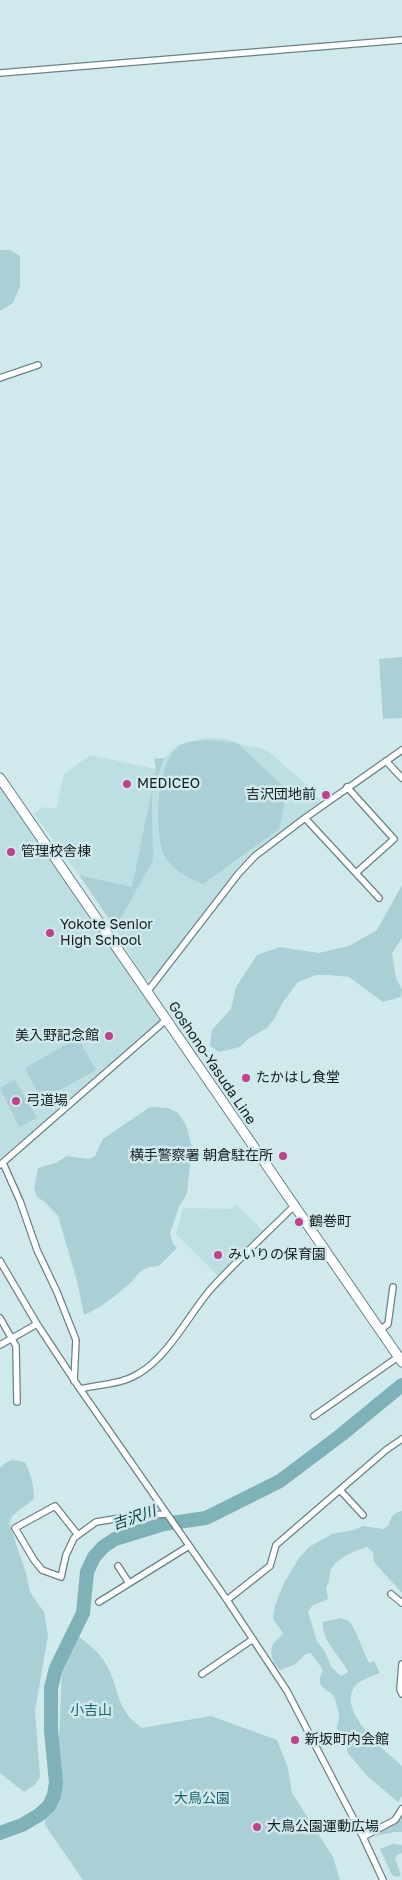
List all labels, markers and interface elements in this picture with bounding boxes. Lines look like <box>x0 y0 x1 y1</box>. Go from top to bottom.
place label: MEDICEO <box>137 776 200 792</box>
marker: MEDICEO <box>121 778 133 790</box>
place label: 吉沢団地前 <box>246 787 316 803</box>
marker: 吉沢団地前 <box>320 789 332 801</box>
place label: 管理校舎棟 <box>21 844 91 860</box>
marker: 管理校舎棟 <box>5 846 17 858</box>
place label: Yokote Senior High School <box>60 917 153 950</box>
marker: Yokote Senior High School <box>44 927 56 939</box>
street label: Goshono-Yasuda Line <box>165 998 259 1128</box>
place label: 美入野記念館 <box>15 1028 99 1044</box>
marker: 美入野記念館 <box>103 1030 115 1042</box>
place label: たかはし食堂 <box>256 1070 340 1086</box>
marker: たかはし食堂 <box>240 1072 252 1084</box>
place label: 弓道場 <box>26 1093 68 1109</box>
marker: 弓道場 <box>10 1095 22 1107</box>
place label: 横手警察署 朝倉駐在所 <box>130 1148 273 1164</box>
marker: 横手警察署 朝倉駐在所 <box>277 1150 289 1162</box>
place label: 鶴巻町 <box>309 1214 351 1230</box>
marker: 鶴巻町 <box>293 1216 305 1228</box>
place label: みいりの保育園 <box>228 1247 326 1263</box>
marker: みいりの保育園 <box>212 1249 224 1261</box>
water label: 吉沢川 <box>110 1502 158 1534</box>
park label: 小吉山 <box>70 1703 112 1719</box>
place label: 新坂町内会館 <box>305 1732 389 1748</box>
marker: 新坂町内会館 <box>289 1734 301 1746</box>
park label: 大鳥公園 <box>174 1791 230 1807</box>
place label: 大鳥公園運動広場 <box>267 1819 379 1835</box>
marker: 大鳥公園運動広場 <box>251 1821 263 1833</box>

